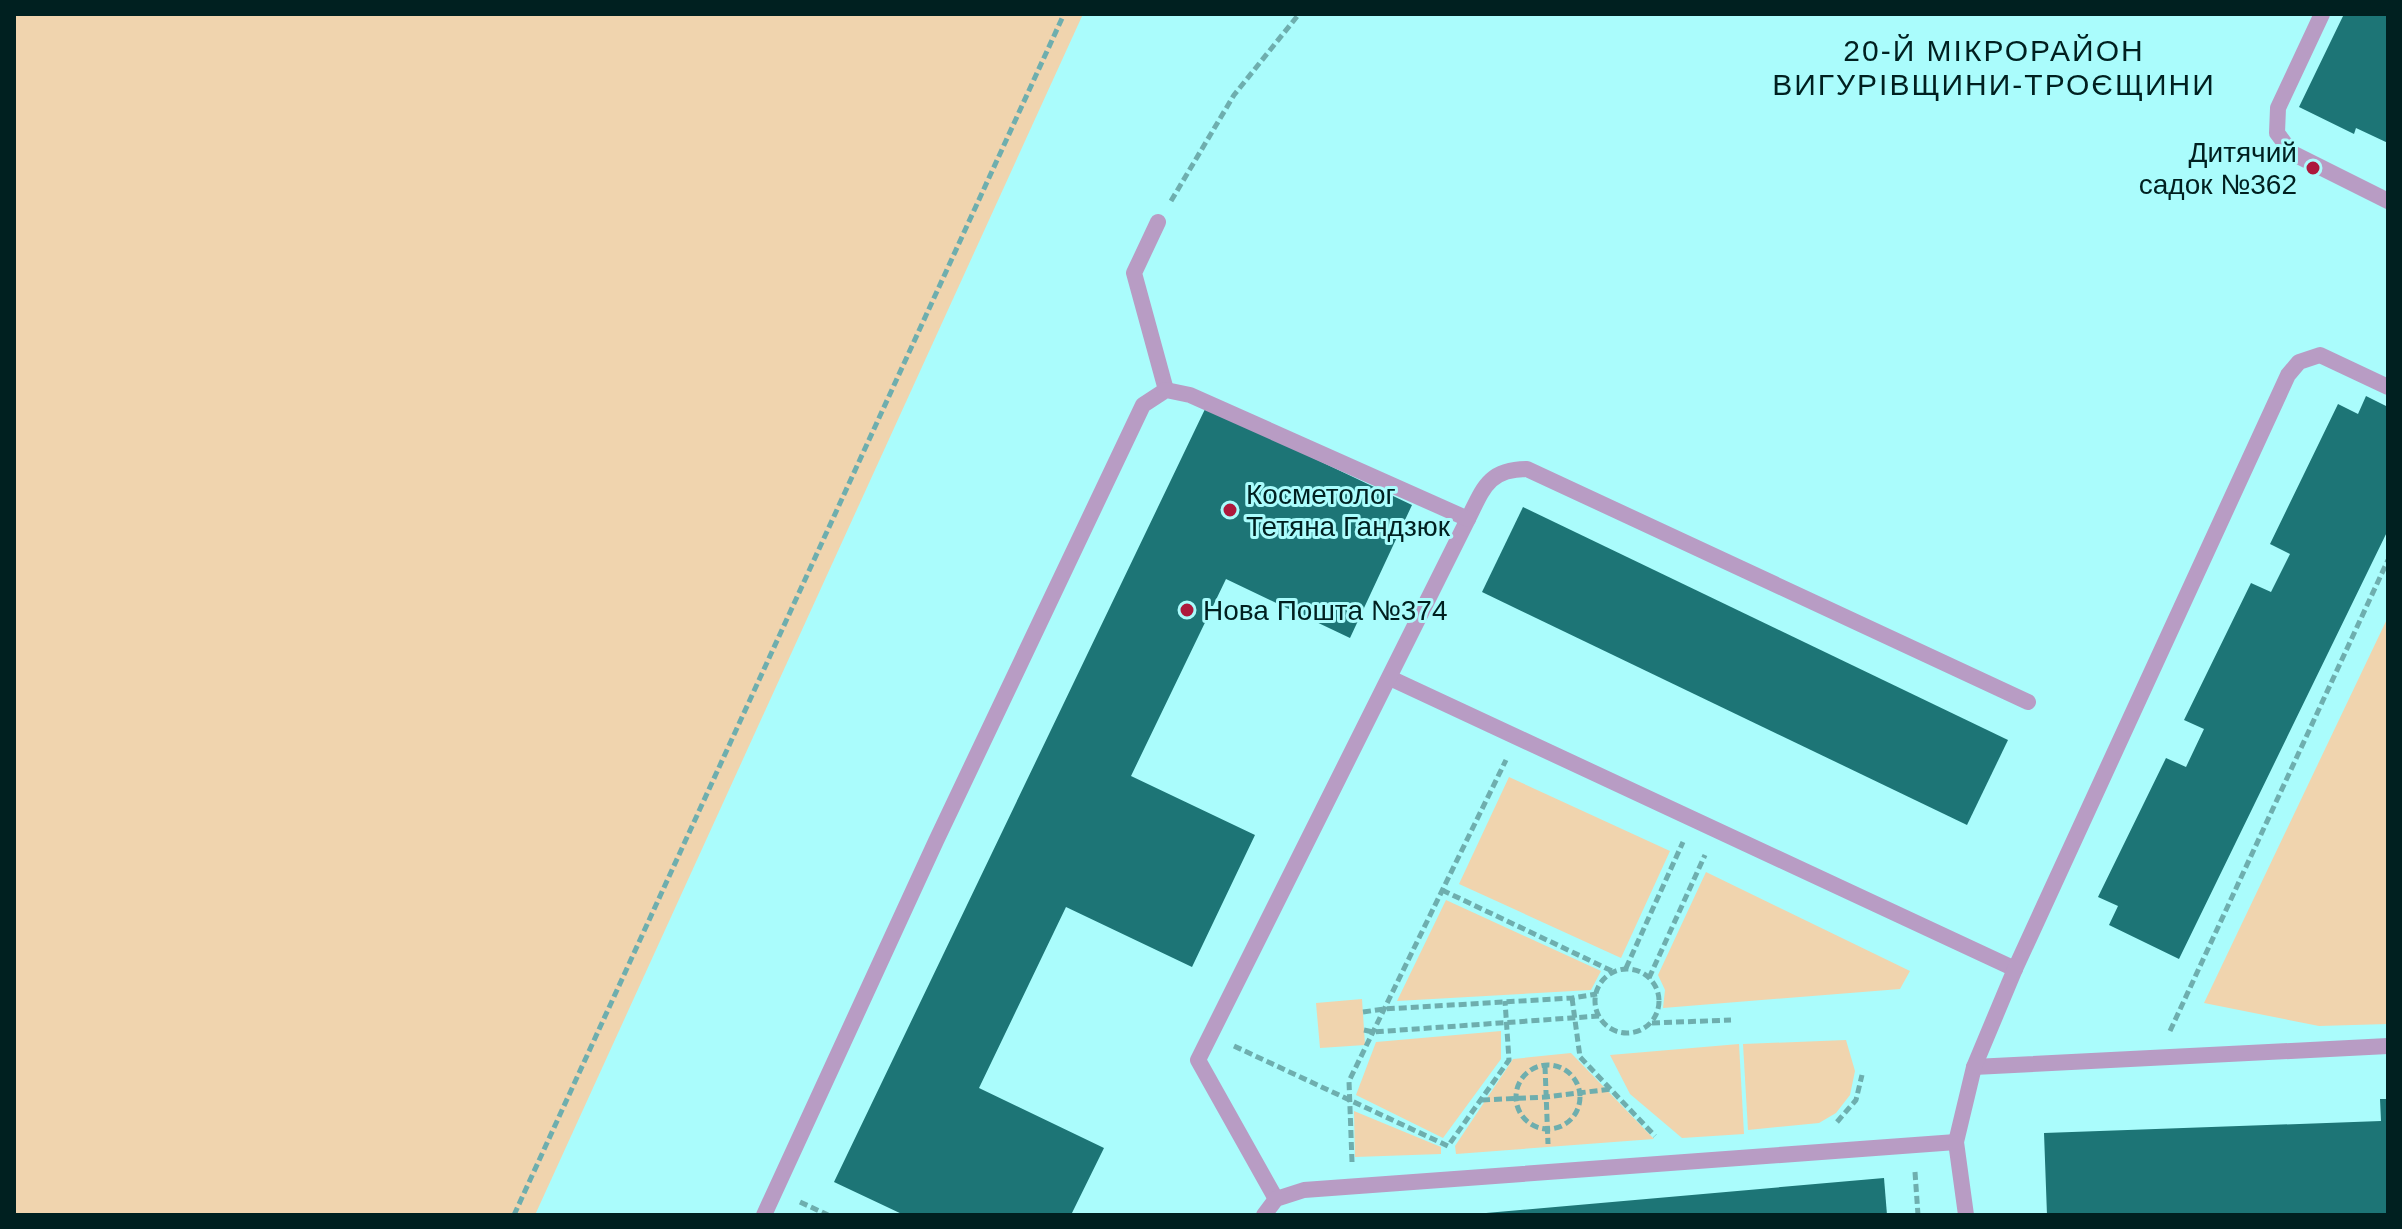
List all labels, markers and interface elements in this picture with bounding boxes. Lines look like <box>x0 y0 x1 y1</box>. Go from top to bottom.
district label: 20-Й МІКРОРАЙОН ВИГУРІВЩИНИ-ТРОЄЩИНИ <box>1772 34 2216 101</box>
place label: Дитячий садок №362 <box>2139 137 2297 200</box>
marker: Дитячий садок №362 <box>2304 159 2322 177</box>
place label: Косметолог Тетяна Гандзюк <box>1246 479 1451 542</box>
marker: Косметолог Тетяна Гандзюк <box>1221 501 1239 519</box>
place label: Нова Пошта №374 <box>1203 595 1447 626</box>
marker: Нова Пошта №374 <box>1178 601 1196 619</box>

